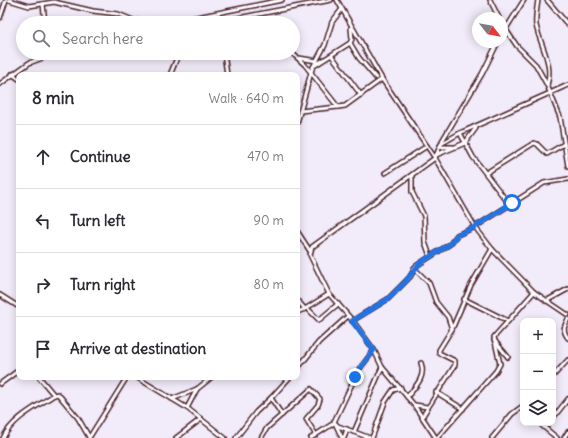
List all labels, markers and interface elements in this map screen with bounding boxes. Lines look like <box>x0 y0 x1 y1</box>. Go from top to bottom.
north arrow <box>472 12 508 48</box>
search box <box>16 16 300 60</box>
icon: search <box>30 27 52 49</box>
text: Search here <box>62 29 143 48</box>
text: 8 min <box>32 87 74 109</box>
text: Walk · 640 m <box>209 90 284 107</box>
icon: ahead <box>32 146 54 168</box>
text: Continue <box>70 147 131 166</box>
text: 470 m <box>247 148 284 165</box>
route start <box>503 194 521 212</box>
icon: left <box>32 210 54 232</box>
text: Turn left <box>70 211 125 230</box>
text: 90 m <box>253 212 284 229</box>
icon: right <box>32 274 54 296</box>
text: Turn right <box>70 275 135 294</box>
text: 80 m <box>253 276 284 293</box>
map controls <box>520 318 556 426</box>
button: + <box>520 318 556 354</box>
icon: arrive <box>32 338 54 360</box>
text: Arrive at destination <box>70 339 206 358</box>
button: − <box>520 354 556 390</box>
route end <box>346 368 364 386</box>
button: layers <box>520 390 556 426</box>

